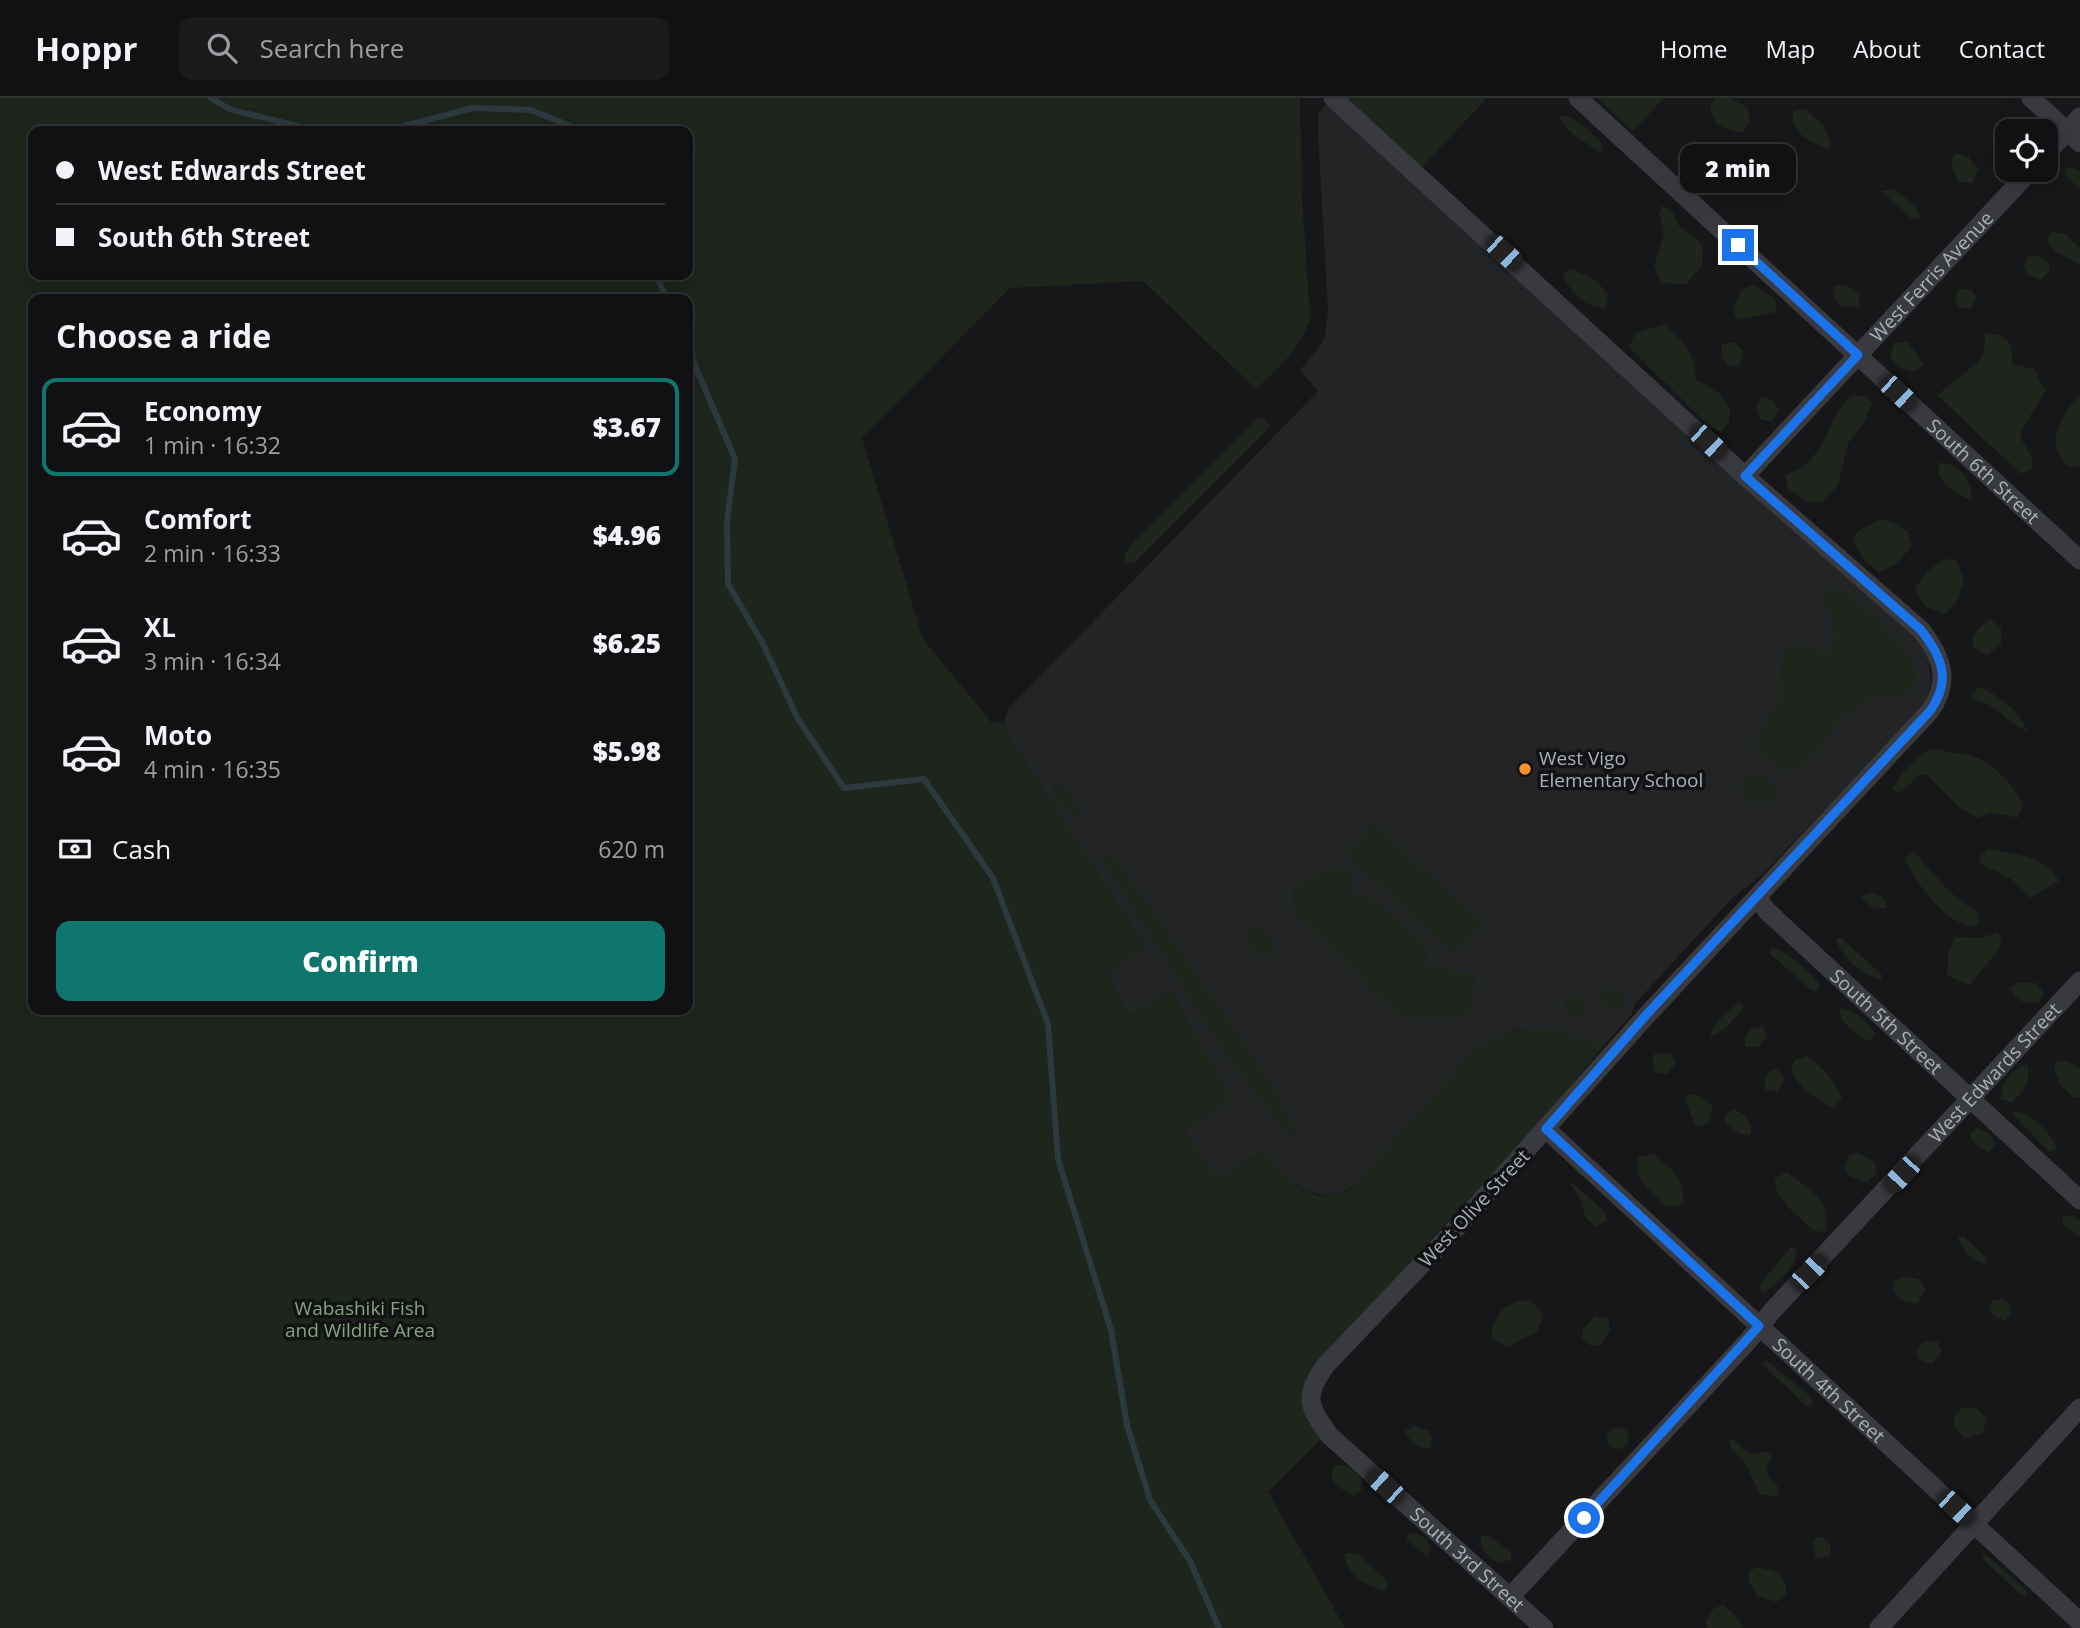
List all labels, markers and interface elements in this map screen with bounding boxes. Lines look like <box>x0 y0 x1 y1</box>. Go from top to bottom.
search box <box>179 17 669 80</box>
text: Hoppr <box>35 26 137 71</box>
icon: search <box>203 29 241 67</box>
text: Search here <box>259 30 404 66</box>
text: Home <box>1660 32 1728 65</box>
text: Map <box>1766 32 1815 65</box>
text: About <box>1853 32 1921 65</box>
text: Contact <box>1959 32 2045 65</box>
map controls <box>1995 119 2058 182</box>
button: locate <box>1995 119 2058 182</box>
callout: 2 min <box>1680 144 1796 192</box>
text: West Edwards Street <box>98 152 366 188</box>
text: 2 min <box>1705 152 1771 184</box>
street label: West Ferris Avenue <box>1864 206 1999 348</box>
text: South 6th Street <box>98 219 310 255</box>
route end <box>1722 229 1754 261</box>
car <box>1482 231 1527 275</box>
text: Choose a ride <box>56 314 271 357</box>
car <box>1876 371 1921 415</box>
text: Economy <box>144 393 262 429</box>
icon: car <box>60 396 123 459</box>
text: $3.67 <box>593 409 661 445</box>
street label: South 6th Street <box>1922 413 2045 530</box>
car <box>1686 420 1731 464</box>
text: 1 min · 16:32 <box>144 429 281 461</box>
text: Comfort <box>144 501 251 537</box>
icon: car <box>60 504 123 567</box>
text: $4.96 <box>593 517 661 553</box>
text: 2 min · 16:33 <box>144 537 281 569</box>
text: XL <box>144 609 176 645</box>
icon: car <box>60 612 123 675</box>
text: $6.25 <box>593 625 661 661</box>
text: 3 min · 16:34 <box>144 645 281 677</box>
text: Moto <box>144 717 212 753</box>
icon: car <box>60 720 123 783</box>
text: $5.98 <box>593 733 661 769</box>
place label: West Vigo Elementary School <box>1539 745 1703 793</box>
text: 4 min · 16:35 <box>144 753 281 785</box>
marker: West Vigo Elementary School <box>1517 761 1533 777</box>
icon: cash <box>56 830 94 868</box>
text: Cash <box>112 831 171 867</box>
text: 620 m <box>598 833 665 865</box>
button: Confirm <box>56 921 665 1001</box>
street label: South 5th Street <box>1825 963 1949 1080</box>
street label: West Edwards Street <box>1923 997 2067 1148</box>
street label: West Olive Street <box>1413 1144 1535 1272</box>
car <box>1880 1151 1925 1197</box>
car <box>1787 1250 1832 1294</box>
park label: Wabashiki Fish and Wildlife Area <box>285 1295 435 1343</box>
street label: South 4th Street <box>1767 1332 1891 1449</box>
car <box>1363 1464 1408 1508</box>
car <box>1934 1486 1979 1530</box>
street label: South 3rd Street <box>1405 1501 1530 1618</box>
route start <box>1568 1502 1600 1534</box>

